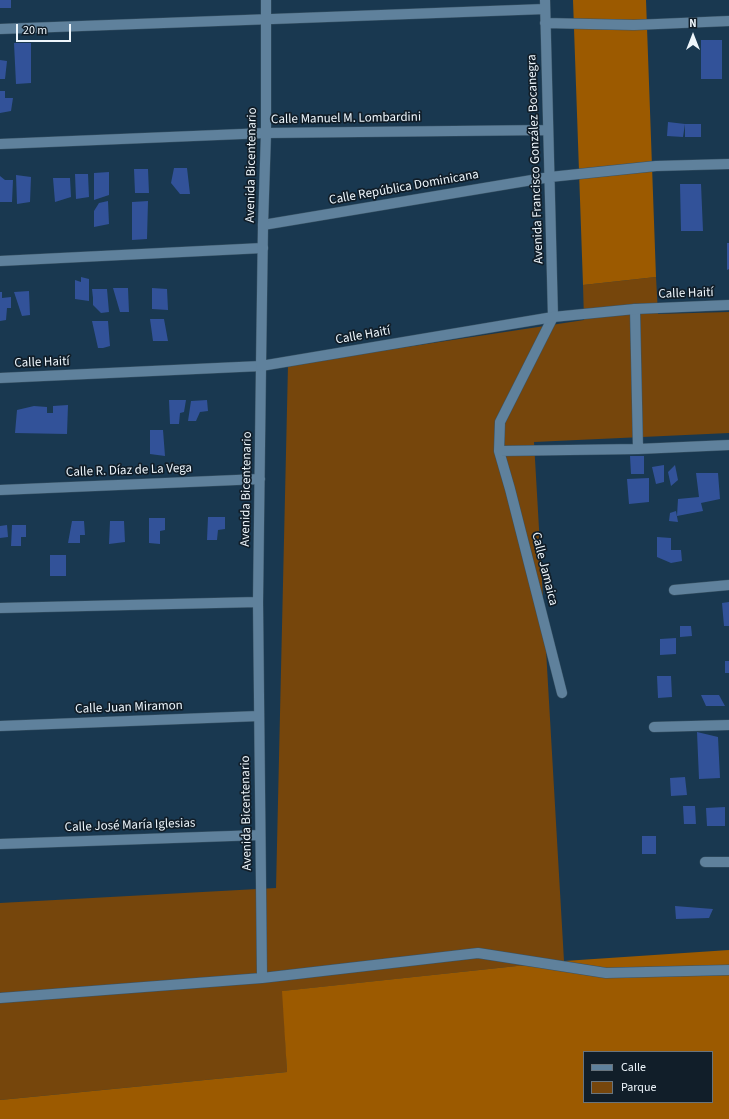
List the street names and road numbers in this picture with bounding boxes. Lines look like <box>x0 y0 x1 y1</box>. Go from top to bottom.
street label: Avenida Francisco González Bocanegra <box>525 54 547 264</box>
street label: Avenida Bicentenario <box>243 107 261 223</box>
street label: Calle Manuel M. Lombardini <box>271 110 421 128</box>
street label: Calle República Dominicana <box>328 167 480 209</box>
street label: Calle Haití <box>658 285 714 303</box>
street label: Calle Haití <box>334 324 392 348</box>
street label: Calle Haití <box>14 354 70 372</box>
street label: Avenida Bicentenario <box>238 431 256 547</box>
street label: Calle R. Díaz de La Vega <box>66 461 192 481</box>
street label: Calle Jamaica <box>527 531 561 607</box>
street label: Calle Juan Miramon <box>75 698 183 718</box>
street label: Avenida Bicentenario <box>238 755 256 871</box>
street label: Calle José María Iglesias <box>64 816 196 836</box>

